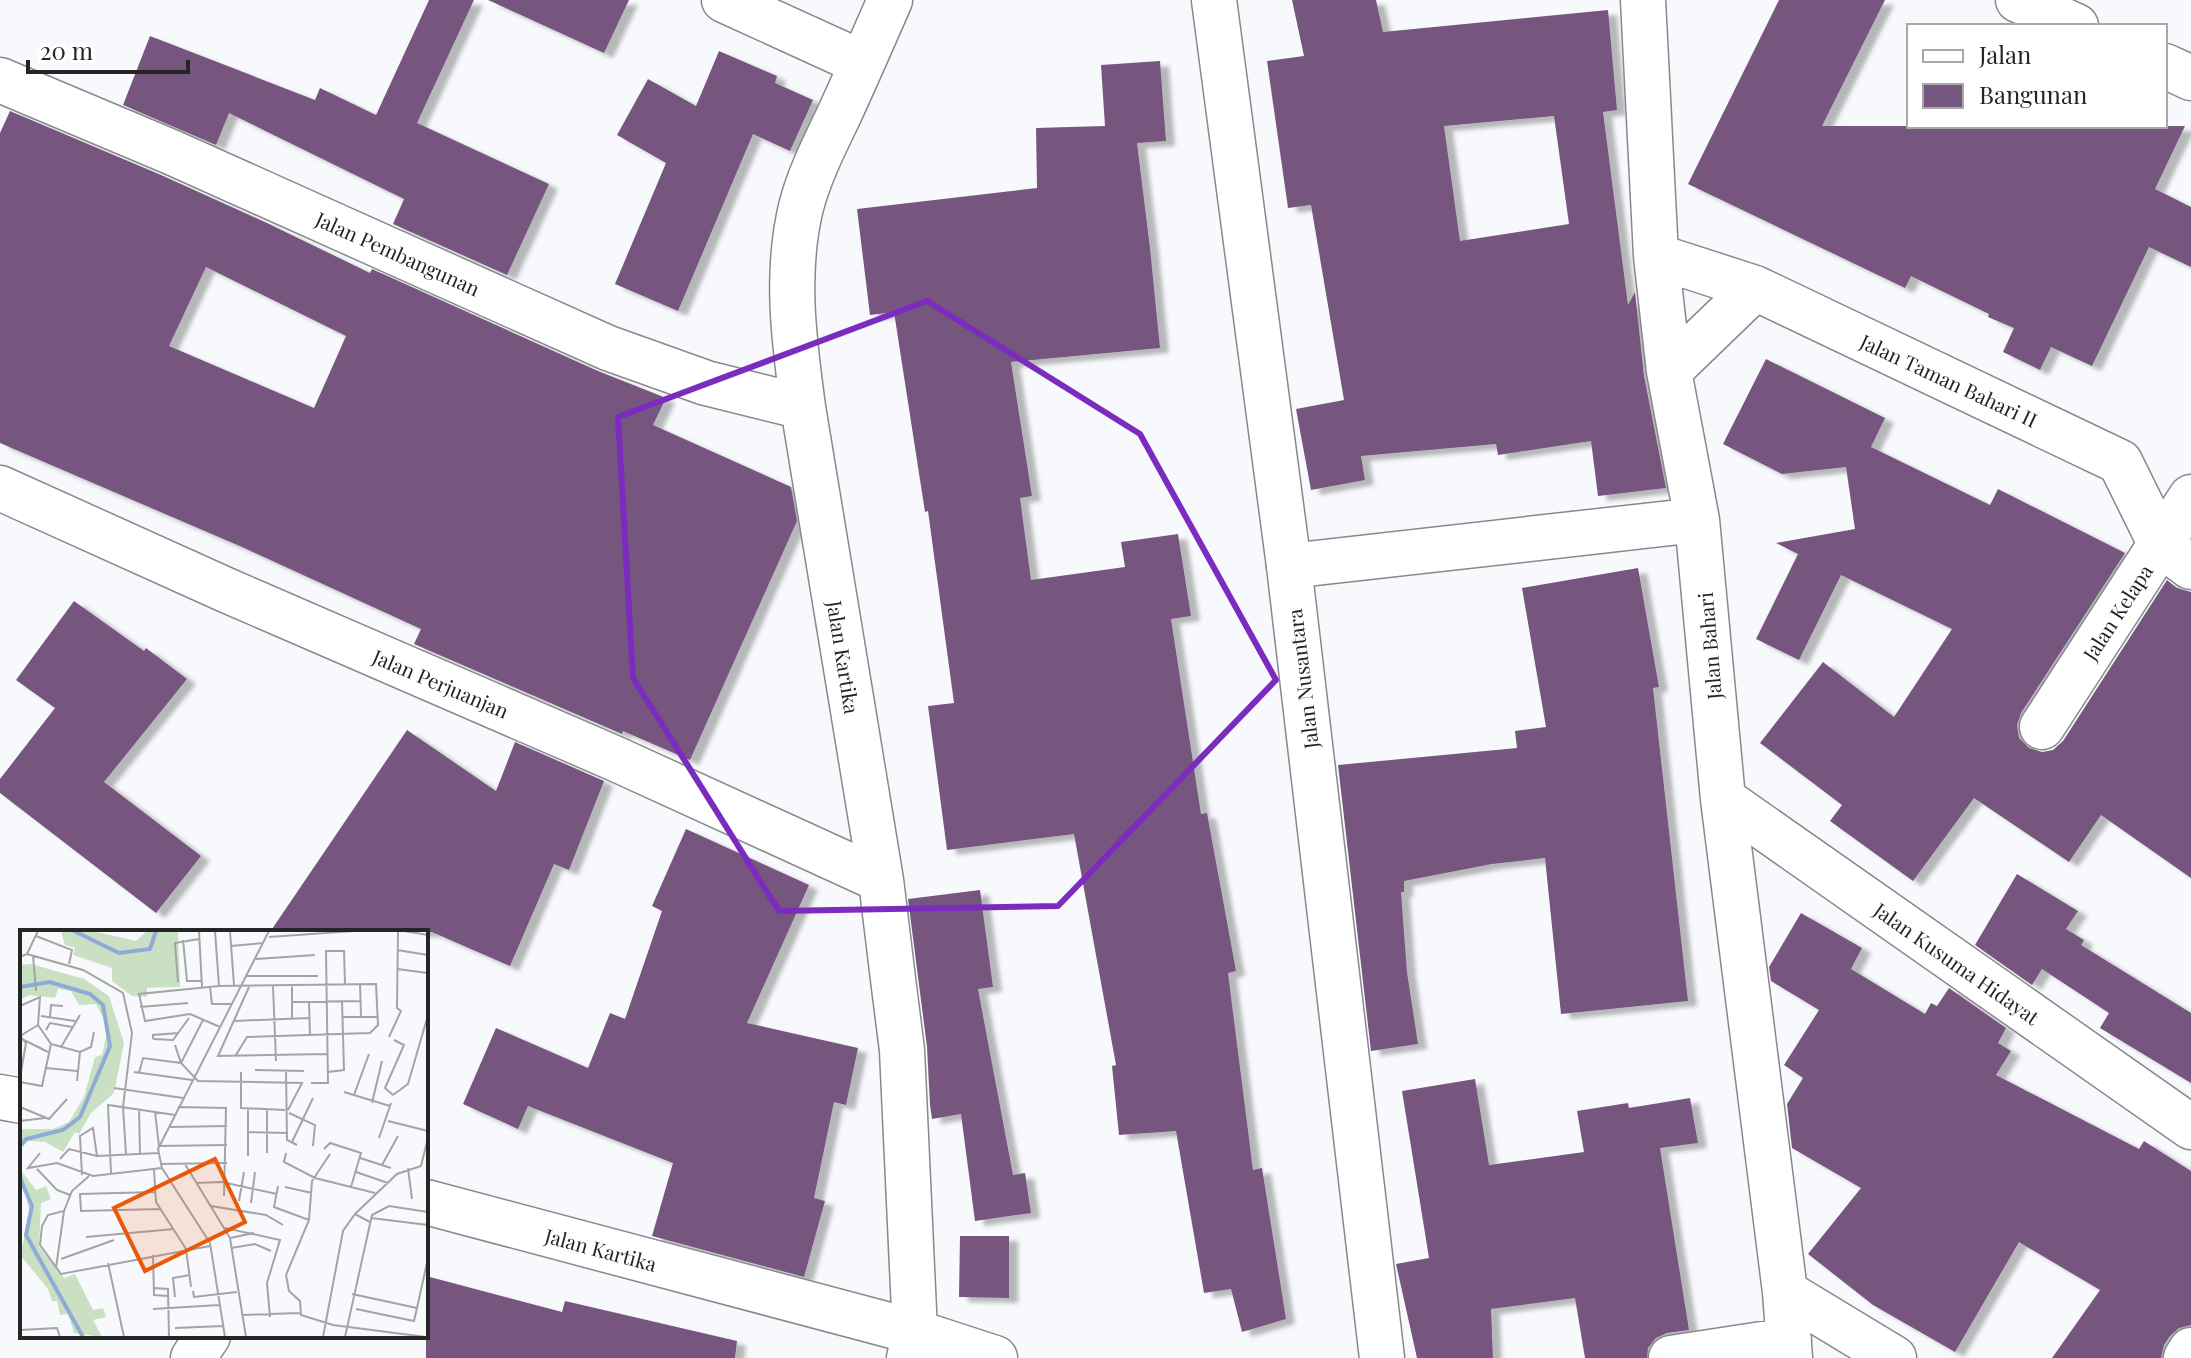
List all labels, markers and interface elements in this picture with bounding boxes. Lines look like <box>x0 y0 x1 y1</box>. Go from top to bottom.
scale bar <box>28 24 188 74</box>
legend <box>1907 24 2167 128</box>
text: 20 m <box>40 34 93 66</box>
text: Jalan <box>1978 38 2031 70</box>
text: Bangunan <box>1979 78 2087 110</box>
street label: Jalan Pembangunan <box>311 204 484 301</box>
street label: Jalan Taman Bahari II <box>1855 327 2042 433</box>
street label: Jalan Kelapa <box>2075 559 2158 666</box>
street label: Jalan Bahari <box>1691 591 1727 702</box>
street label: Jalan Kartika <box>822 597 866 716</box>
street label: Jalan Nusantara <box>1280 607 1324 752</box>
street label: Jalan Perjuanjan <box>368 642 513 724</box>
street label: Jalan Kusuma Hidayat <box>1868 895 2046 1031</box>
inset map <box>20 930 428 1338</box>
street label: Jalan Kartika <box>541 1221 660 1277</box>

